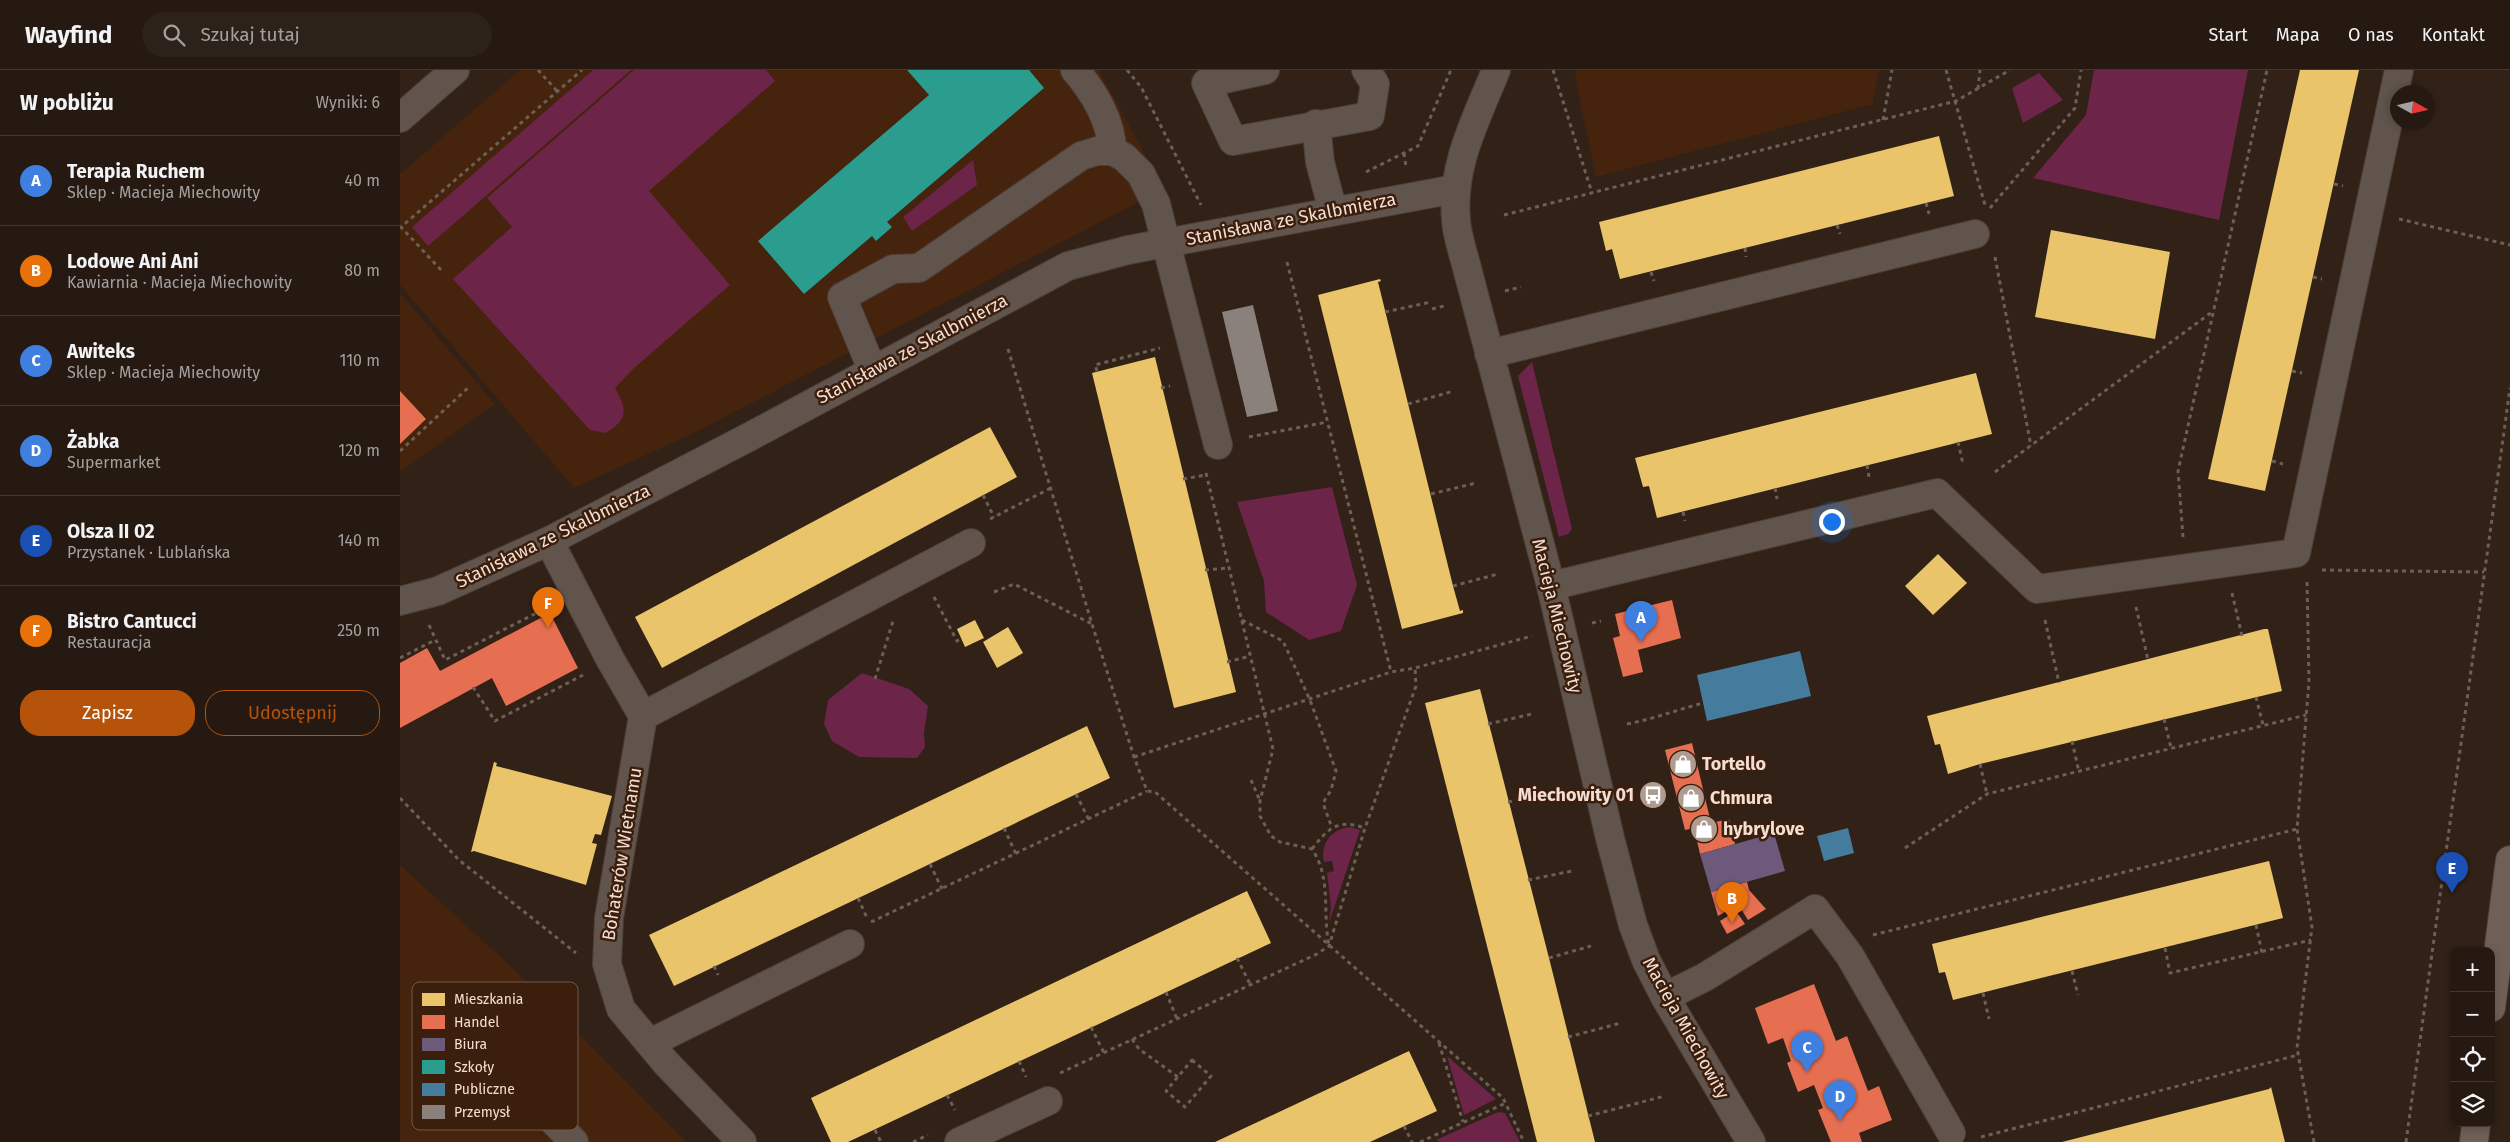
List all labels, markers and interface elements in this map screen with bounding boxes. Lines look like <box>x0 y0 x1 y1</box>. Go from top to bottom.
search box <box>142 12 492 57</box>
text: Wayfind <box>25 21 112 49</box>
icon: search <box>160 21 188 49</box>
text: Szukaj tutaj <box>200 23 300 46</box>
text: Start <box>2208 24 2248 46</box>
text: Mapa <box>2276 24 2320 46</box>
text: O nas <box>2348 24 2394 46</box>
text: Kontakt <box>2422 24 2485 46</box>
north arrow <box>2390 85 2435 130</box>
text: W pobliżu <box>20 90 114 116</box>
text: Wyniki: 6 <box>316 93 380 112</box>
text: Terapia Ruchem <box>67 160 205 183</box>
text: A <box>31 171 41 190</box>
text: 40 m <box>345 171 380 190</box>
text: Sklep · Macieja Miechowity <box>67 183 260 202</box>
street label: Stanisława ze Skalbmierza <box>1184 188 1398 250</box>
text: Lodowe Ani Ani <box>67 250 199 273</box>
text: B <box>31 261 41 280</box>
text: 80 m <box>344 261 380 280</box>
text: Kawiarnia · Macieja Miechowity <box>67 273 292 292</box>
street label: Stanisława ze Skalbmierza <box>813 289 1011 409</box>
text: Awiteks <box>67 340 135 363</box>
text: C <box>31 351 41 370</box>
text: 110 m <box>339 351 380 370</box>
text: Sklep · Macieja Miechowity <box>67 363 260 382</box>
text: Żabka <box>67 430 119 453</box>
text: D <box>31 441 41 460</box>
text: 120 m <box>338 441 380 460</box>
text: Supermarket <box>67 453 161 472</box>
street label: Stanisława ze Skalbmierza <box>452 479 654 593</box>
your location <box>1819 509 1845 535</box>
text: Olsza II 02 <box>67 520 155 543</box>
text: E <box>32 531 40 550</box>
text: 140 m <box>338 531 380 550</box>
street label: Macieja Miechowity <box>1527 536 1587 696</box>
text: Przystanek · Lublańska <box>67 543 231 562</box>
pin: F <box>532 587 564 628</box>
pin: A <box>1625 601 1657 642</box>
text: Bistro Cantucci <box>67 610 197 633</box>
text: F <box>32 621 40 640</box>
text: 250 m <box>337 621 380 640</box>
text: Restauracja <box>67 633 151 652</box>
button: Zapisz <box>20 690 195 736</box>
button: Udostępnij <box>205 690 380 736</box>
shop icon: Tortello <box>1668 749 1698 779</box>
place label: Tortello <box>1702 753 1766 775</box>
street label: Bohaterów Wietnamu <box>597 766 647 942</box>
bus stop icon: Miechowity 01 <box>1638 780 1668 810</box>
shop icon: Chmura <box>1676 783 1706 813</box>
place label: Miechowity 01 <box>1518 784 1634 806</box>
place label: Chmura <box>1710 787 1773 809</box>
shop icon: hybrylove <box>1689 814 1719 844</box>
place label: hybrylove <box>1723 818 1805 840</box>
pin: E <box>2436 852 2468 893</box>
pin: B <box>1716 882 1748 923</box>
map controls <box>2450 947 2495 1127</box>
button: + <box>2450 947 2495 992</box>
street label: Macieja Miechowity <box>1638 953 1734 1103</box>
legend <box>412 982 578 1130</box>
text: Mieszkania <box>454 991 523 1008</box>
button: − <box>2450 992 2495 1037</box>
text: Handel <box>454 1014 499 1031</box>
pin: C <box>1791 1031 1823 1072</box>
text: Biura <box>454 1036 487 1053</box>
button: locate <box>2450 1037 2495 1082</box>
text: Szkoły <box>454 1059 494 1076</box>
pin: D <box>1824 1080 1856 1121</box>
text: Publiczne <box>454 1081 515 1098</box>
button: layers <box>2450 1082 2495 1127</box>
text: Przemysł <box>454 1104 511 1121</box>

